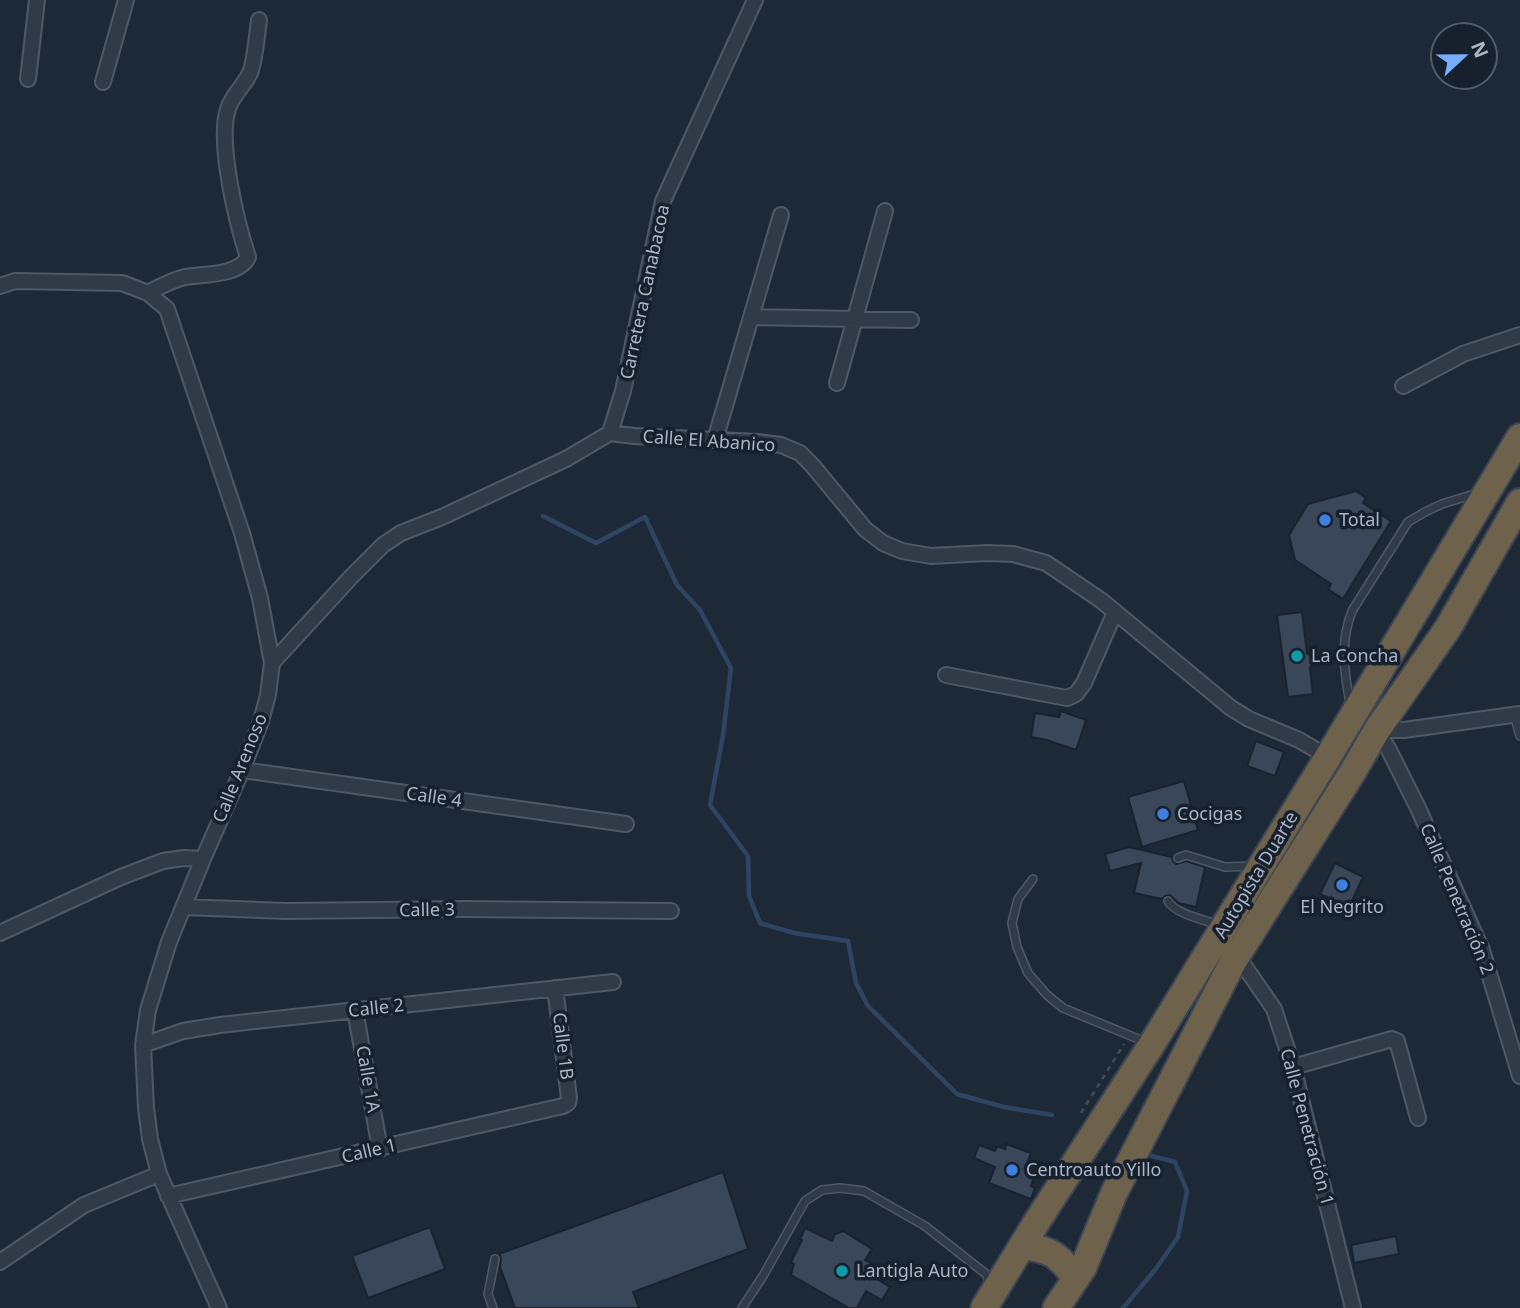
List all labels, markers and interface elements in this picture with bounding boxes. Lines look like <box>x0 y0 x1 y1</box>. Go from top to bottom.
north arrow <box>1429 21 1499 91</box>
text: N <box>1465 38 1495 62</box>
street label: Carretera Canabacoa <box>614 202 674 381</box>
street label: Calle El Abanico <box>642 423 776 457</box>
place label: Total <box>1339 507 1380 531</box>
marker: Total <box>1317 512 1333 528</box>
place label: La Concha <box>1311 643 1398 667</box>
marker: La Concha <box>1289 648 1305 664</box>
street label: Calle Arenoso <box>206 709 272 826</box>
street label: Calle 4 <box>405 780 463 812</box>
place label: Cocigas <box>1177 801 1242 825</box>
marker: Cocigas <box>1155 806 1171 822</box>
street label: Autopista Duarte <box>1208 807 1303 942</box>
street label: Calle Penetración 2 <box>1415 819 1501 978</box>
marker: El Negrito <box>1334 877 1350 893</box>
place label: El Negrito <box>1300 894 1384 918</box>
street label: Calle 3 <box>399 897 455 921</box>
street label: Calle 2 <box>347 992 405 1022</box>
street label: Calle 1B <box>548 1011 580 1081</box>
street label: Calle 1A <box>351 1044 387 1115</box>
street label: Calle Penetración 1 <box>1275 1045 1341 1208</box>
street label: Calle 1 <box>339 1132 399 1168</box>
place label: Centroauto Yillo <box>1026 1157 1161 1181</box>
marker: Centroauto Yillo <box>1004 1162 1020 1178</box>
place label: Lantigla Auto <box>856 1258 968 1282</box>
marker: Lantigla Auto <box>834 1263 850 1279</box>

